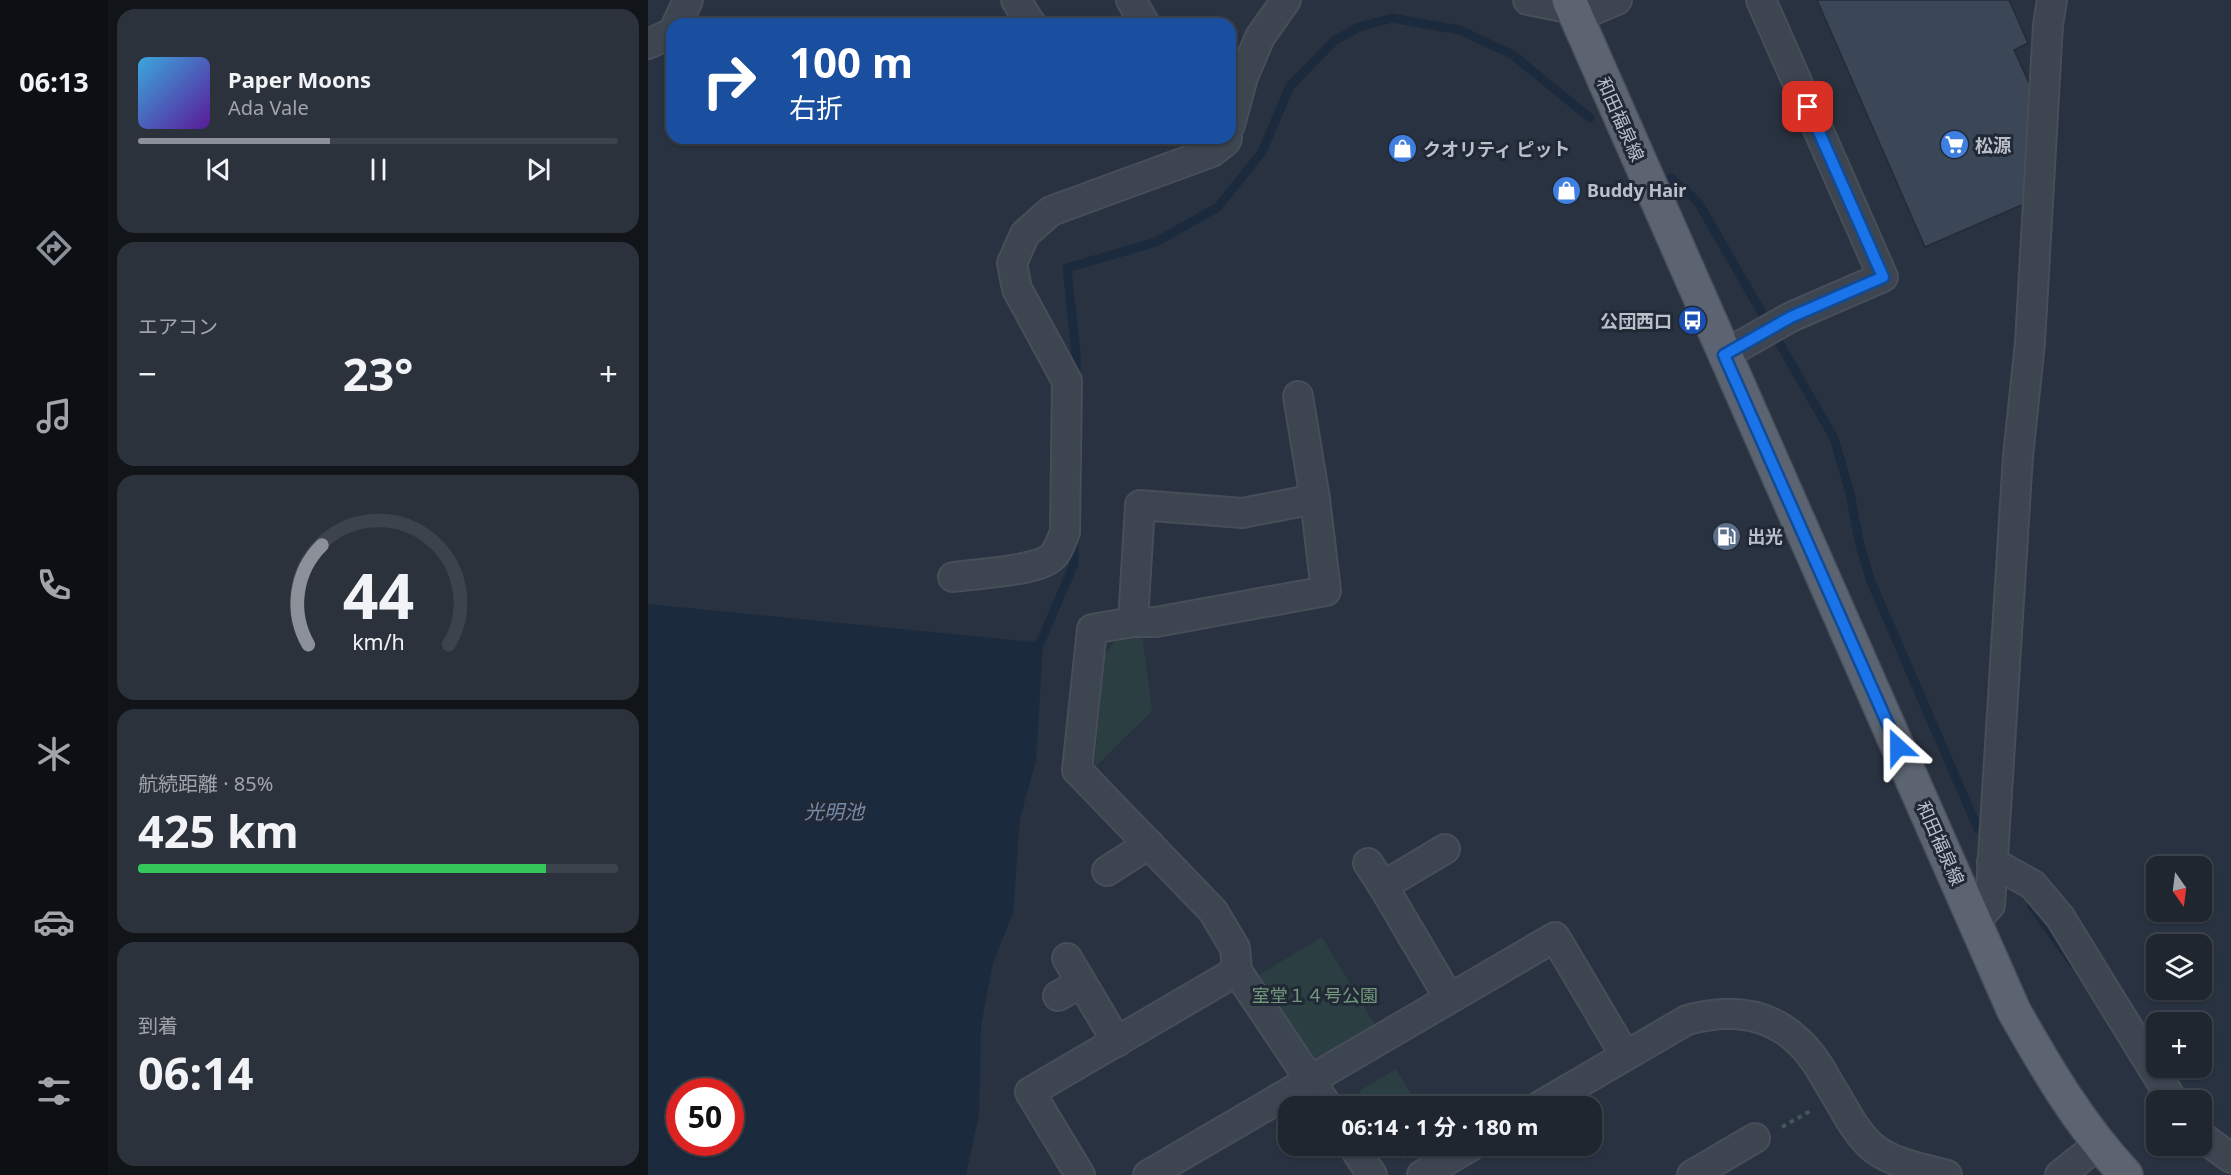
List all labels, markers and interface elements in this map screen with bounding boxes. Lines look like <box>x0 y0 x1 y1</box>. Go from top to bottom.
text: 100 m <box>789 33 913 90</box>
icon: right <box>690 42 768 120</box>
text: 06:13 <box>19 63 89 100</box>
text: Paper Moons <box>228 64 371 94</box>
street label: 和田福泉線 <box>1592 73 1650 165</box>
pin <box>1782 81 1833 132</box>
text: 右折 <box>789 89 843 126</box>
icon: arrive <box>1791 90 1824 123</box>
text: Ada Vale <box>228 94 309 121</box>
supermarket icon: 松源 <box>1938 129 1970 161</box>
shop icon: クオリティ ピット <box>1386 133 1418 165</box>
place label: 松源 <box>1975 133 2011 157</box>
place label: クオリティ ピット <box>1423 137 1571 161</box>
icon: previous <box>202 153 235 186</box>
icon: pause <box>362 153 395 186</box>
icon: next <box>522 153 555 186</box>
shop icon: Buddy Hair <box>1550 174 1582 206</box>
place label: Buddy Hair <box>1587 178 1686 202</box>
icon: directions <box>33 227 75 269</box>
bus stop icon: 公団西口 <box>1677 305 1709 337</box>
place label: 公団西口 <box>1600 309 1672 333</box>
text: エアコン <box>138 313 218 340</box>
text: 23° <box>343 343 413 404</box>
text: − <box>138 351 157 396</box>
text: + <box>599 351 618 396</box>
icon: music <box>33 395 75 437</box>
fuel station icon: 出光 <box>1710 520 1742 552</box>
place label: 出光 <box>1747 524 1783 548</box>
text: 44 <box>342 552 414 637</box>
icon: phone <box>33 564 75 606</box>
text: km/h <box>352 627 404 656</box>
position arrow <box>1866 715 1930 779</box>
icon: climate <box>33 733 75 775</box>
text: 航続距離 · 85% <box>138 770 273 797</box>
street label: 和田福泉線 <box>1912 797 1970 889</box>
water label: 光明池 <box>804 798 866 825</box>
text: 425 km <box>138 800 299 861</box>
north arrow <box>2146 856 2212 922</box>
map controls <box>2146 856 2212 1156</box>
icon: car <box>33 901 75 943</box>
button: layers <box>2146 934 2212 1000</box>
park label: 室堂１４号公園 <box>1252 983 1378 1007</box>
text: 到着 <box>138 1012 178 1039</box>
button: + <box>2146 1012 2212 1078</box>
text: 06:14 <box>138 1042 254 1103</box>
icon: filters <box>33 1070 75 1112</box>
speed limit sign: 50 <box>666 1078 744 1156</box>
button: − <box>2146 1090 2212 1156</box>
text: 06:14 · 1 分 · 180 m <box>1342 1111 1539 1141</box>

